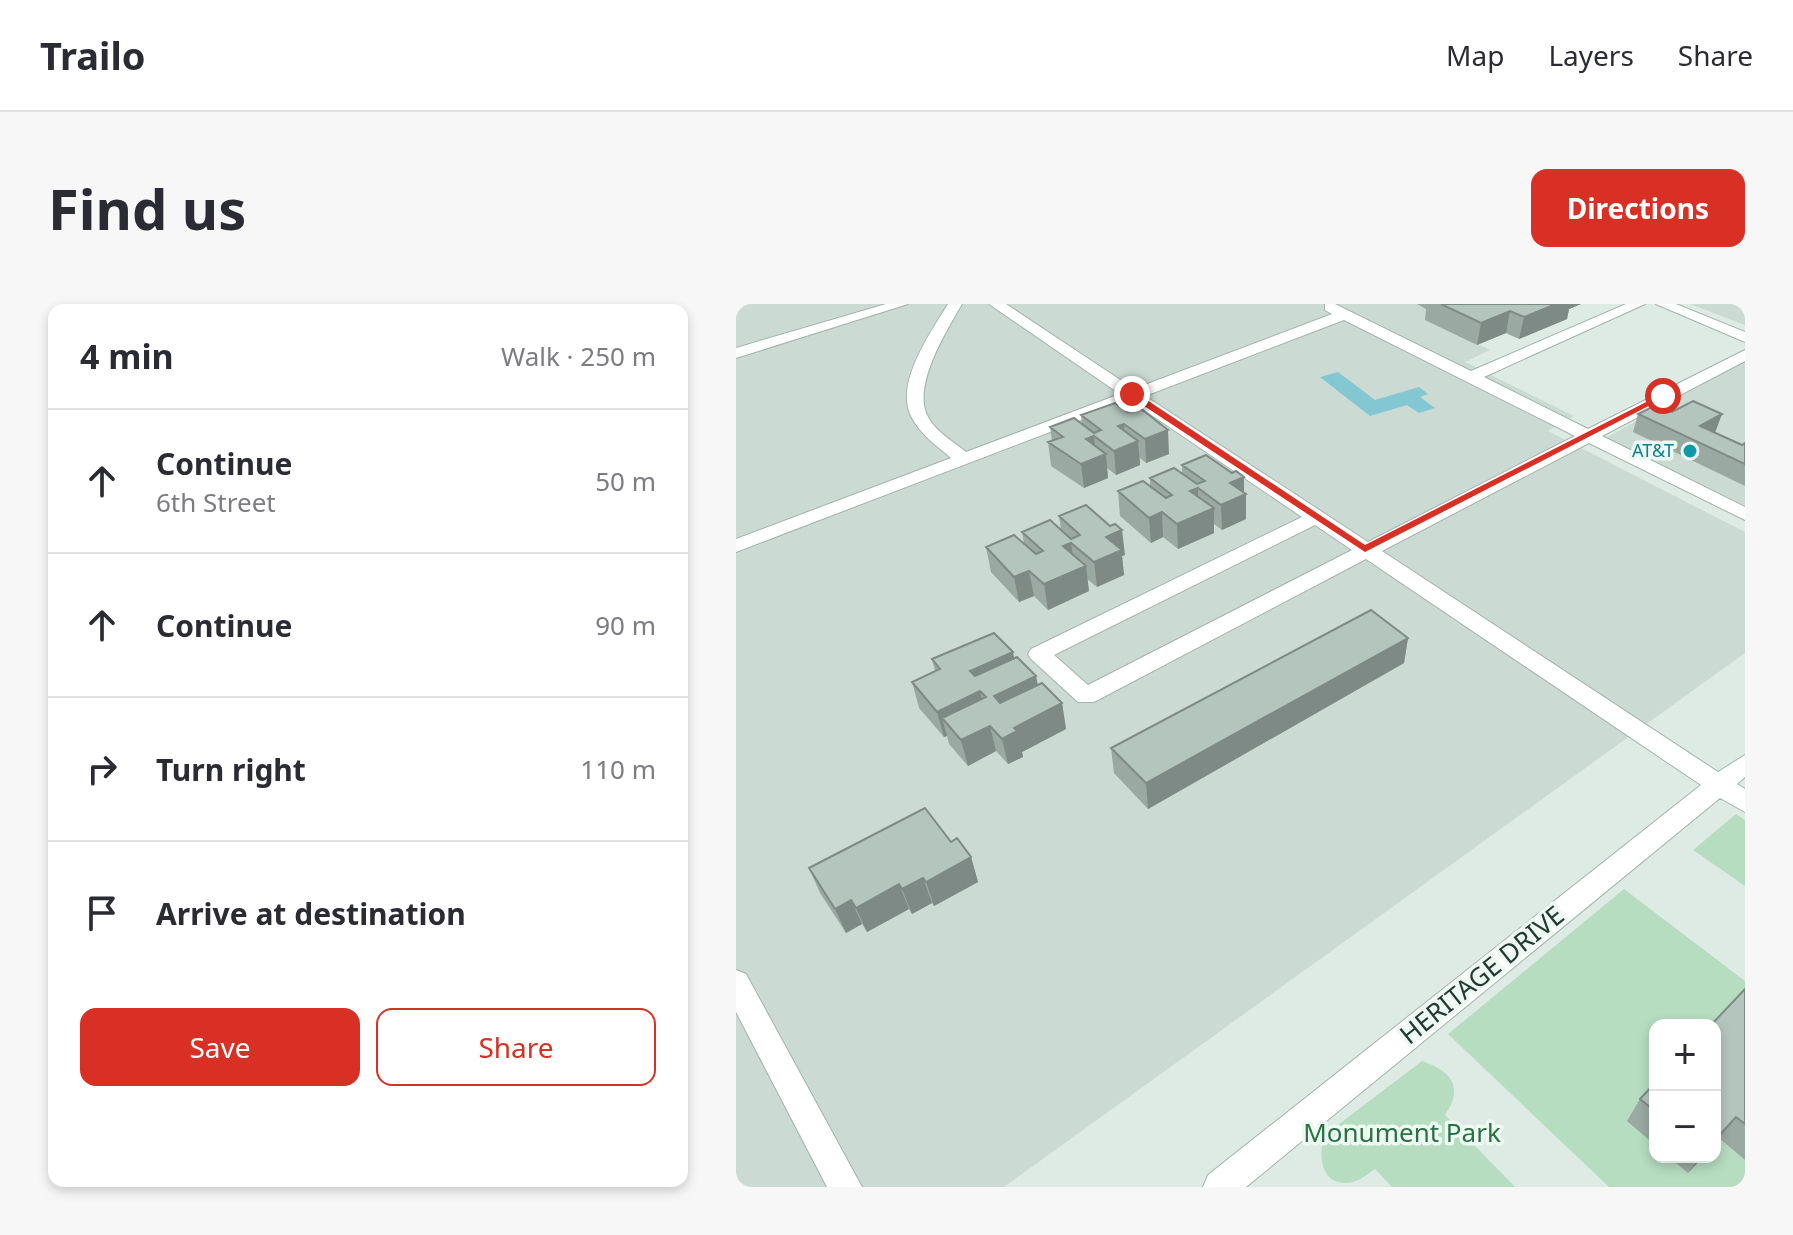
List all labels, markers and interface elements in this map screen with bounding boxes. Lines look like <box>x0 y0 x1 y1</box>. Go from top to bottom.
text: Trailo <box>40 29 145 81</box>
text: Map <box>1446 36 1504 74</box>
text: Layers <box>1548 36 1634 74</box>
text: Share <box>1678 36 1753 74</box>
button: Directions <box>1531 169 1745 247</box>
text: Find us <box>48 170 246 246</box>
text: 4 min <box>80 333 174 379</box>
text: Walk · 250 m <box>501 338 656 374</box>
route end <box>1114 376 1150 412</box>
route start <box>1645 378 1681 414</box>
place label: AT&T <box>1632 438 1674 462</box>
marker: AT&T <box>1681 442 1699 460</box>
text: Continue <box>156 443 292 484</box>
icon: ahead <box>80 459 124 503</box>
text: 50 m <box>595 463 656 499</box>
text: 6th Street <box>156 484 276 520</box>
icon: ahead <box>80 603 124 647</box>
text: Continue <box>156 605 292 646</box>
text: 90 m <box>595 607 656 643</box>
icon: right <box>80 747 124 791</box>
text: Turn right <box>156 749 306 790</box>
text: 110 m <box>580 751 656 787</box>
icon: arrive <box>80 891 124 935</box>
text: Arrive at destination <box>156 893 466 934</box>
street label: HERITAGE DRIVE <box>1392 897 1571 1052</box>
button: Save <box>80 1008 360 1086</box>
button: Share <box>376 1008 656 1086</box>
map controls <box>1649 1019 1721 1163</box>
button: + <box>1649 1019 1721 1091</box>
button: − <box>1649 1091 1721 1163</box>
park label: Monument Park <box>1303 1114 1501 1150</box>

